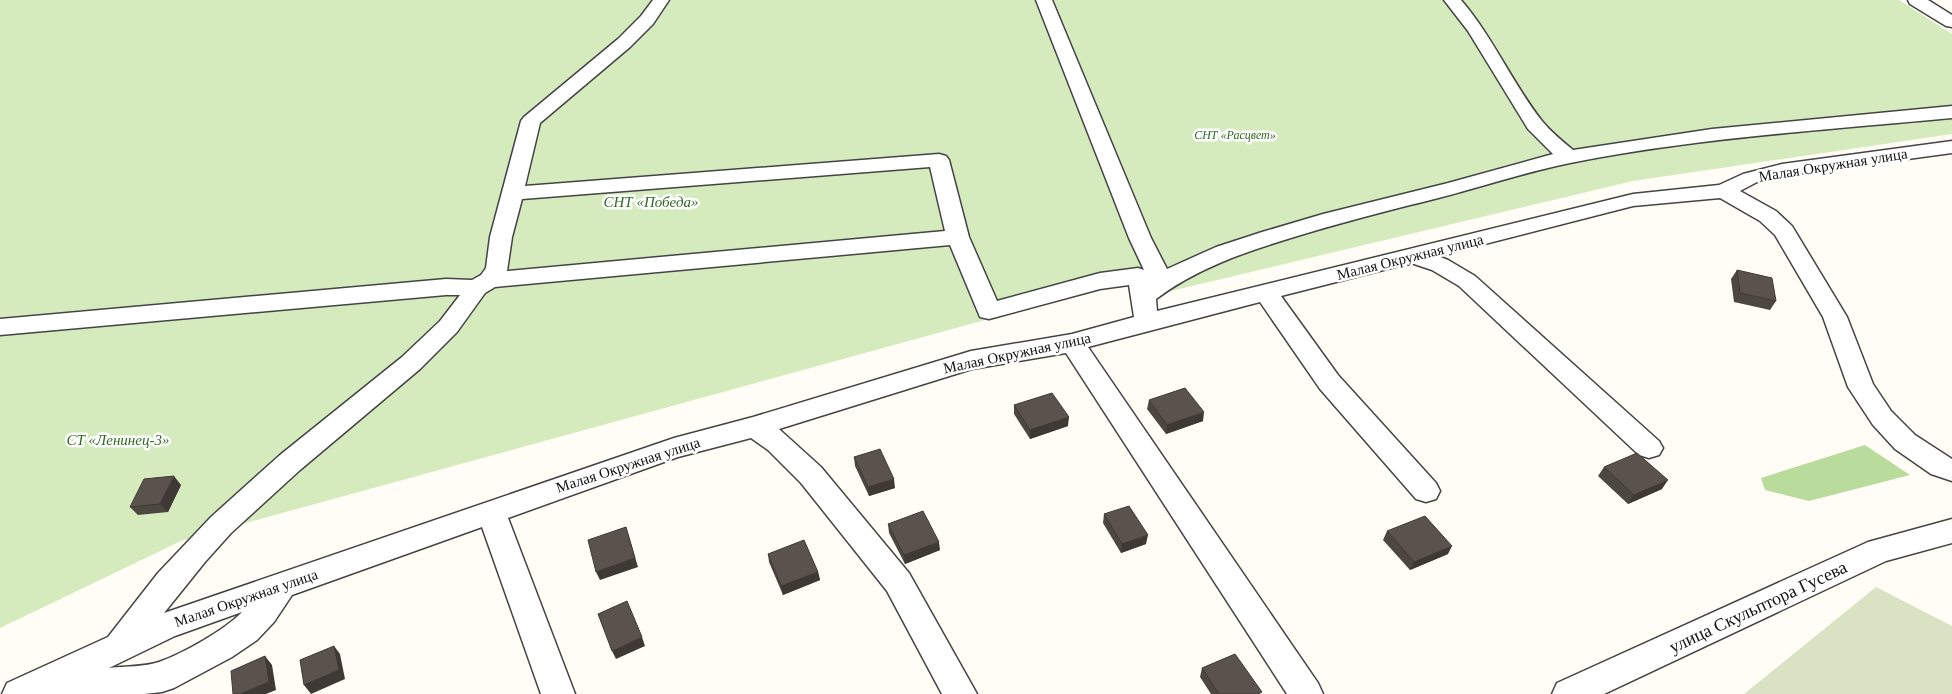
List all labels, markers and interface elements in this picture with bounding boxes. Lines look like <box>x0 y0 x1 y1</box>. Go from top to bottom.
park label: СНТ «Расцвет» <box>1194 128 1276 142</box>
street label: Малая Окружная улица <box>1757 145 1909 185</box>
park label: СНТ «Победа» <box>604 194 698 210</box>
street label: Малая Окружная улица <box>1335 231 1485 283</box>
street label: Малая Окружная улица <box>942 329 1093 376</box>
park label: СТ «Ленинец-3» <box>67 432 169 448</box>
street label: Малая Окружная улица <box>554 434 702 496</box>
street label: улица Скульптора Гусева <box>1666 557 1850 657</box>
street label: Малая Окружная улица <box>172 566 320 630</box>

